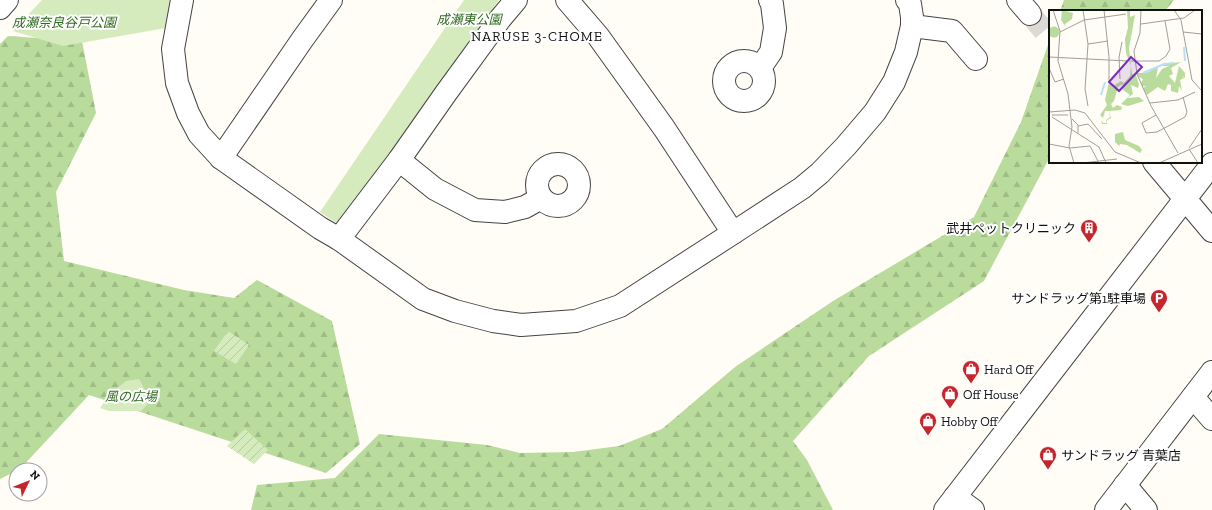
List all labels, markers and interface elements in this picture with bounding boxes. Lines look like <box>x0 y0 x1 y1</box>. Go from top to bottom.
inset map <box>1049 10 1202 163</box>
park label: 成瀬東公園 <box>436 12 503 27</box>
park label: 成瀬奈良谷戸公園 <box>12 15 118 30</box>
district label: NARUSE 3-CHOME <box>471 28 603 45</box>
building icon: 武井ペットクリニック <box>1079 218 1099 243</box>
place label: 武井ペットクリニック <box>946 221 1076 236</box>
parking icon: サンドラッグ第1駐車場 <box>1149 288 1169 313</box>
place label: サンドラッグ第1駐車場 <box>1011 291 1146 306</box>
shop icon: Hard Off <box>961 359 981 384</box>
place label: Hard Off <box>984 362 1034 377</box>
shop icon: Off House <box>940 384 960 409</box>
place label: Off House <box>963 387 1019 402</box>
park label: 風の広場 <box>105 389 159 404</box>
shop icon: Hobby Off <box>918 411 938 436</box>
place label: Hobby Off <box>941 414 999 429</box>
shop icon: サンドラッグ 青葉店 <box>1038 445 1058 470</box>
place label: サンドラッグ 青葉店 <box>1061 448 1181 463</box>
north arrow <box>8 462 48 502</box>
text: N <box>27 468 43 483</box>

